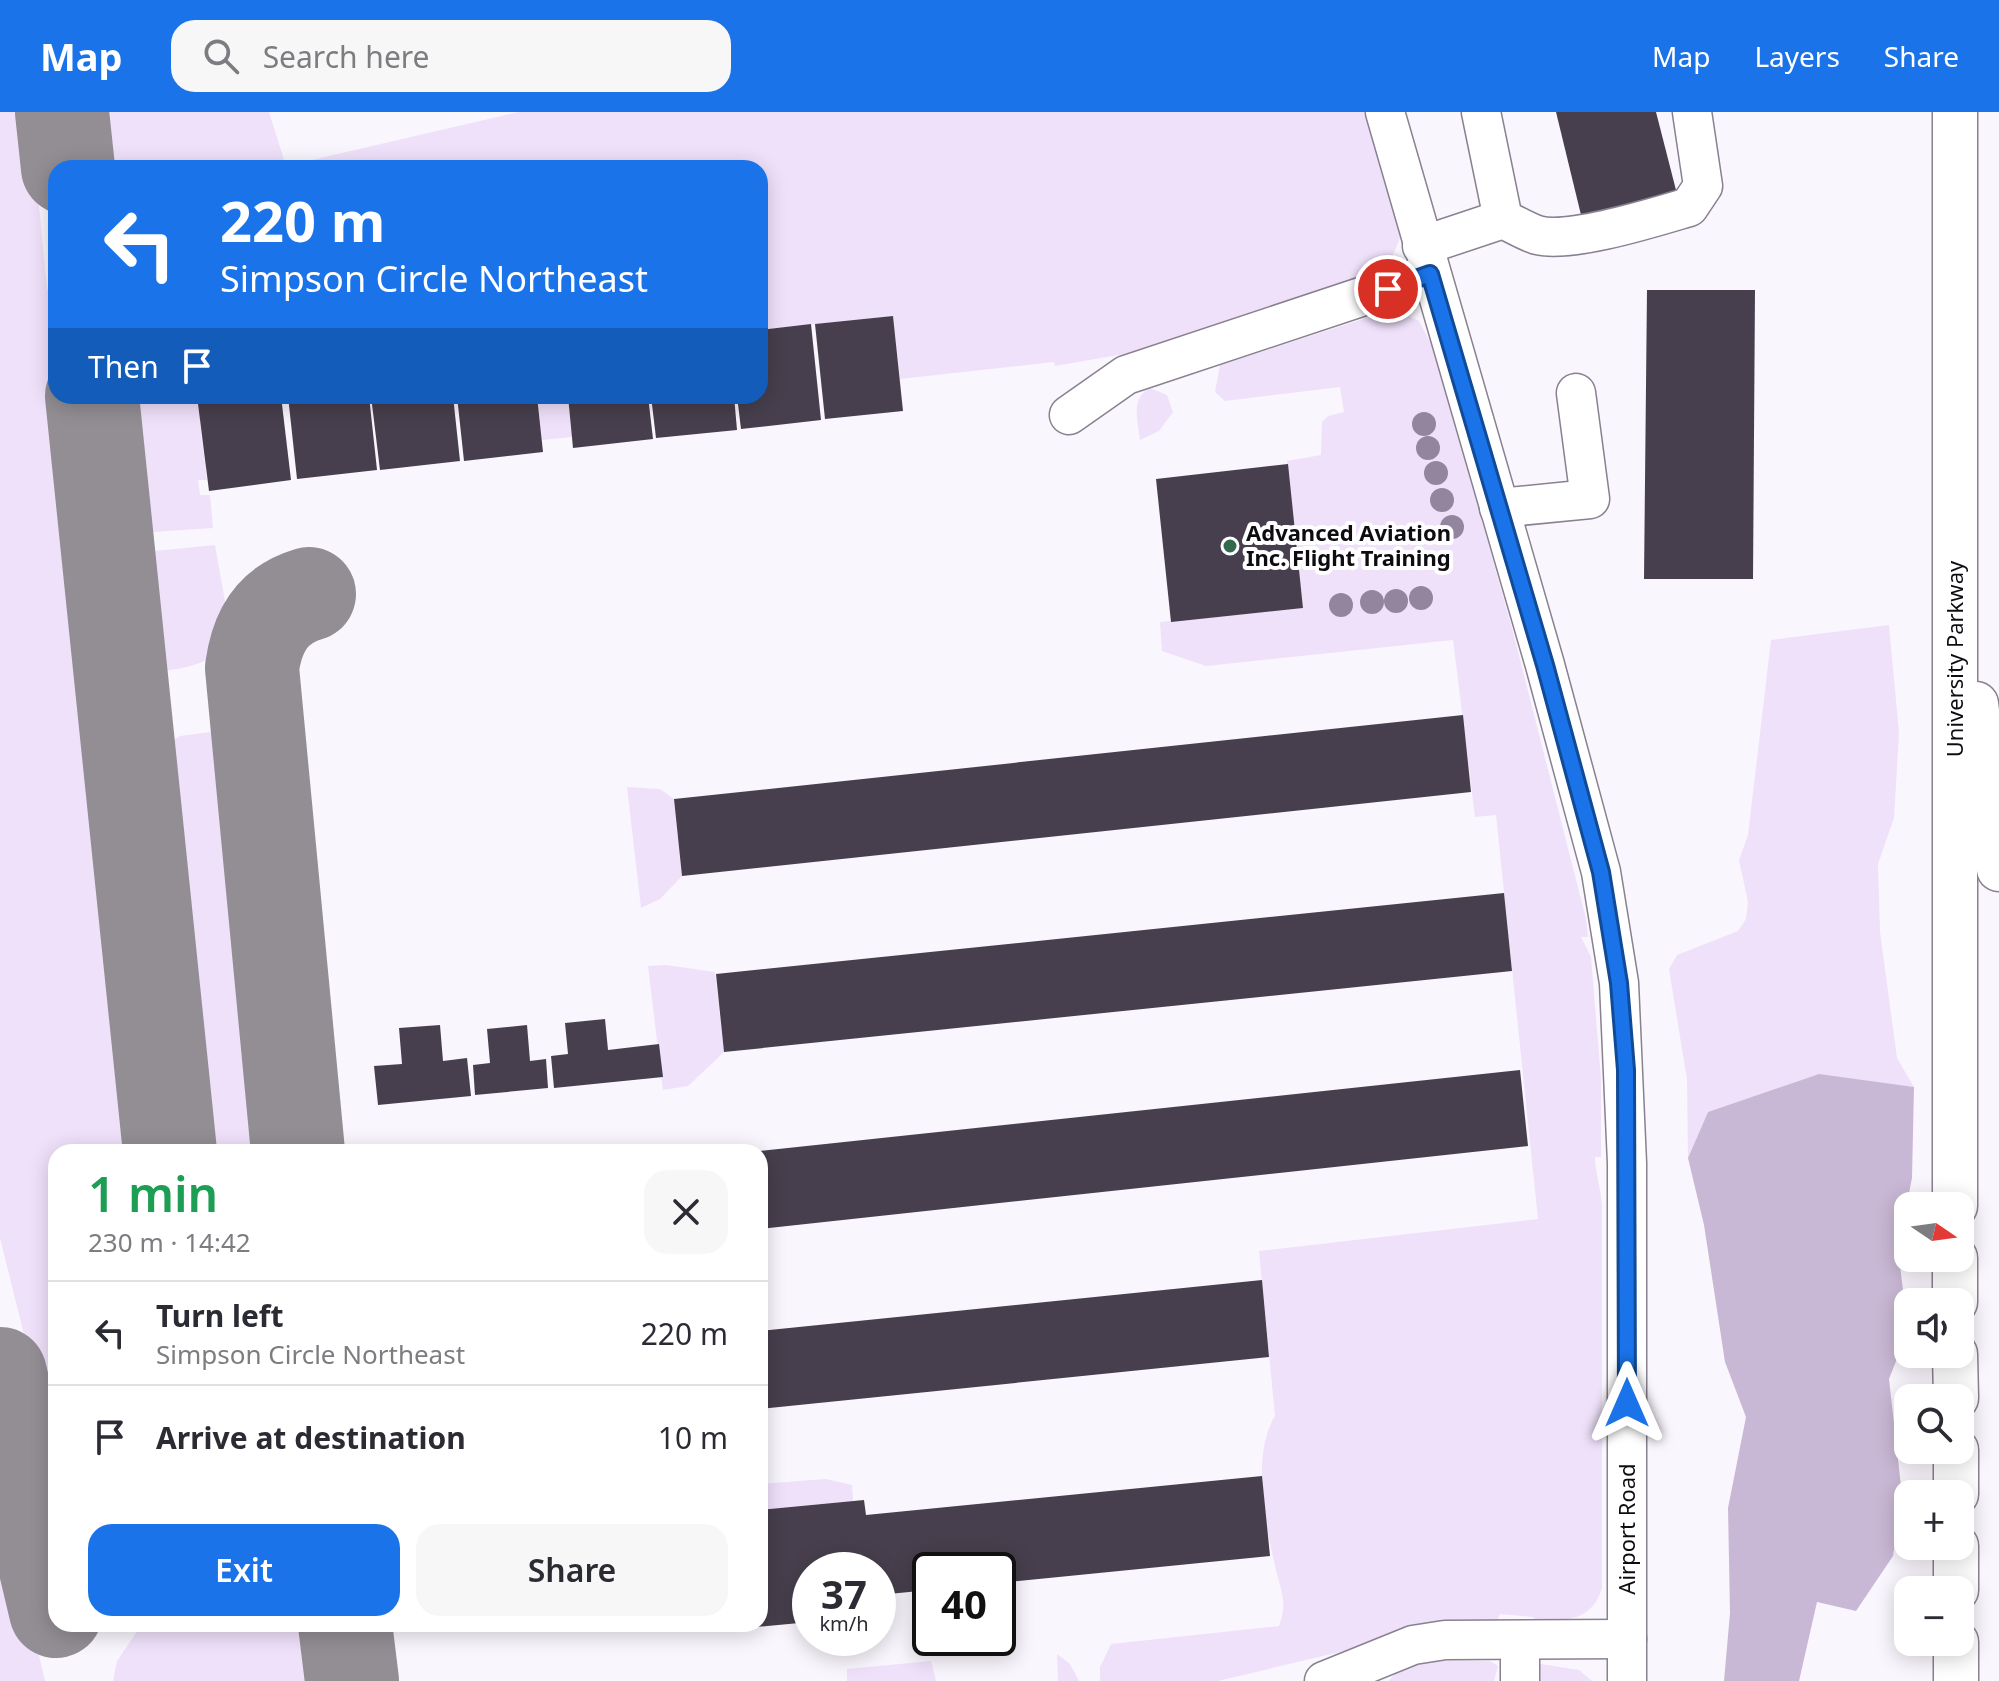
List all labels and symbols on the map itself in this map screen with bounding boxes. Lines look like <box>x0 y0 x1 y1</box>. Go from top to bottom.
pin <box>1354 255 1422 323</box>
place label: Advanced Aviation Inc. Flight Training <box>1246 517 1451 572</box>
marker: Advanced Aviation Inc. Flight Training <box>1221 537 1239 555</box>
street label: University Parkway <box>1939 560 1969 757</box>
north arrow <box>1894 1192 1974 1272</box>
position arrow <box>1585 1361 1669 1445</box>
street label: Airport Road <box>1611 1463 1641 1595</box>
speed limit sign: 40 <box>912 1552 1016 1656</box>

